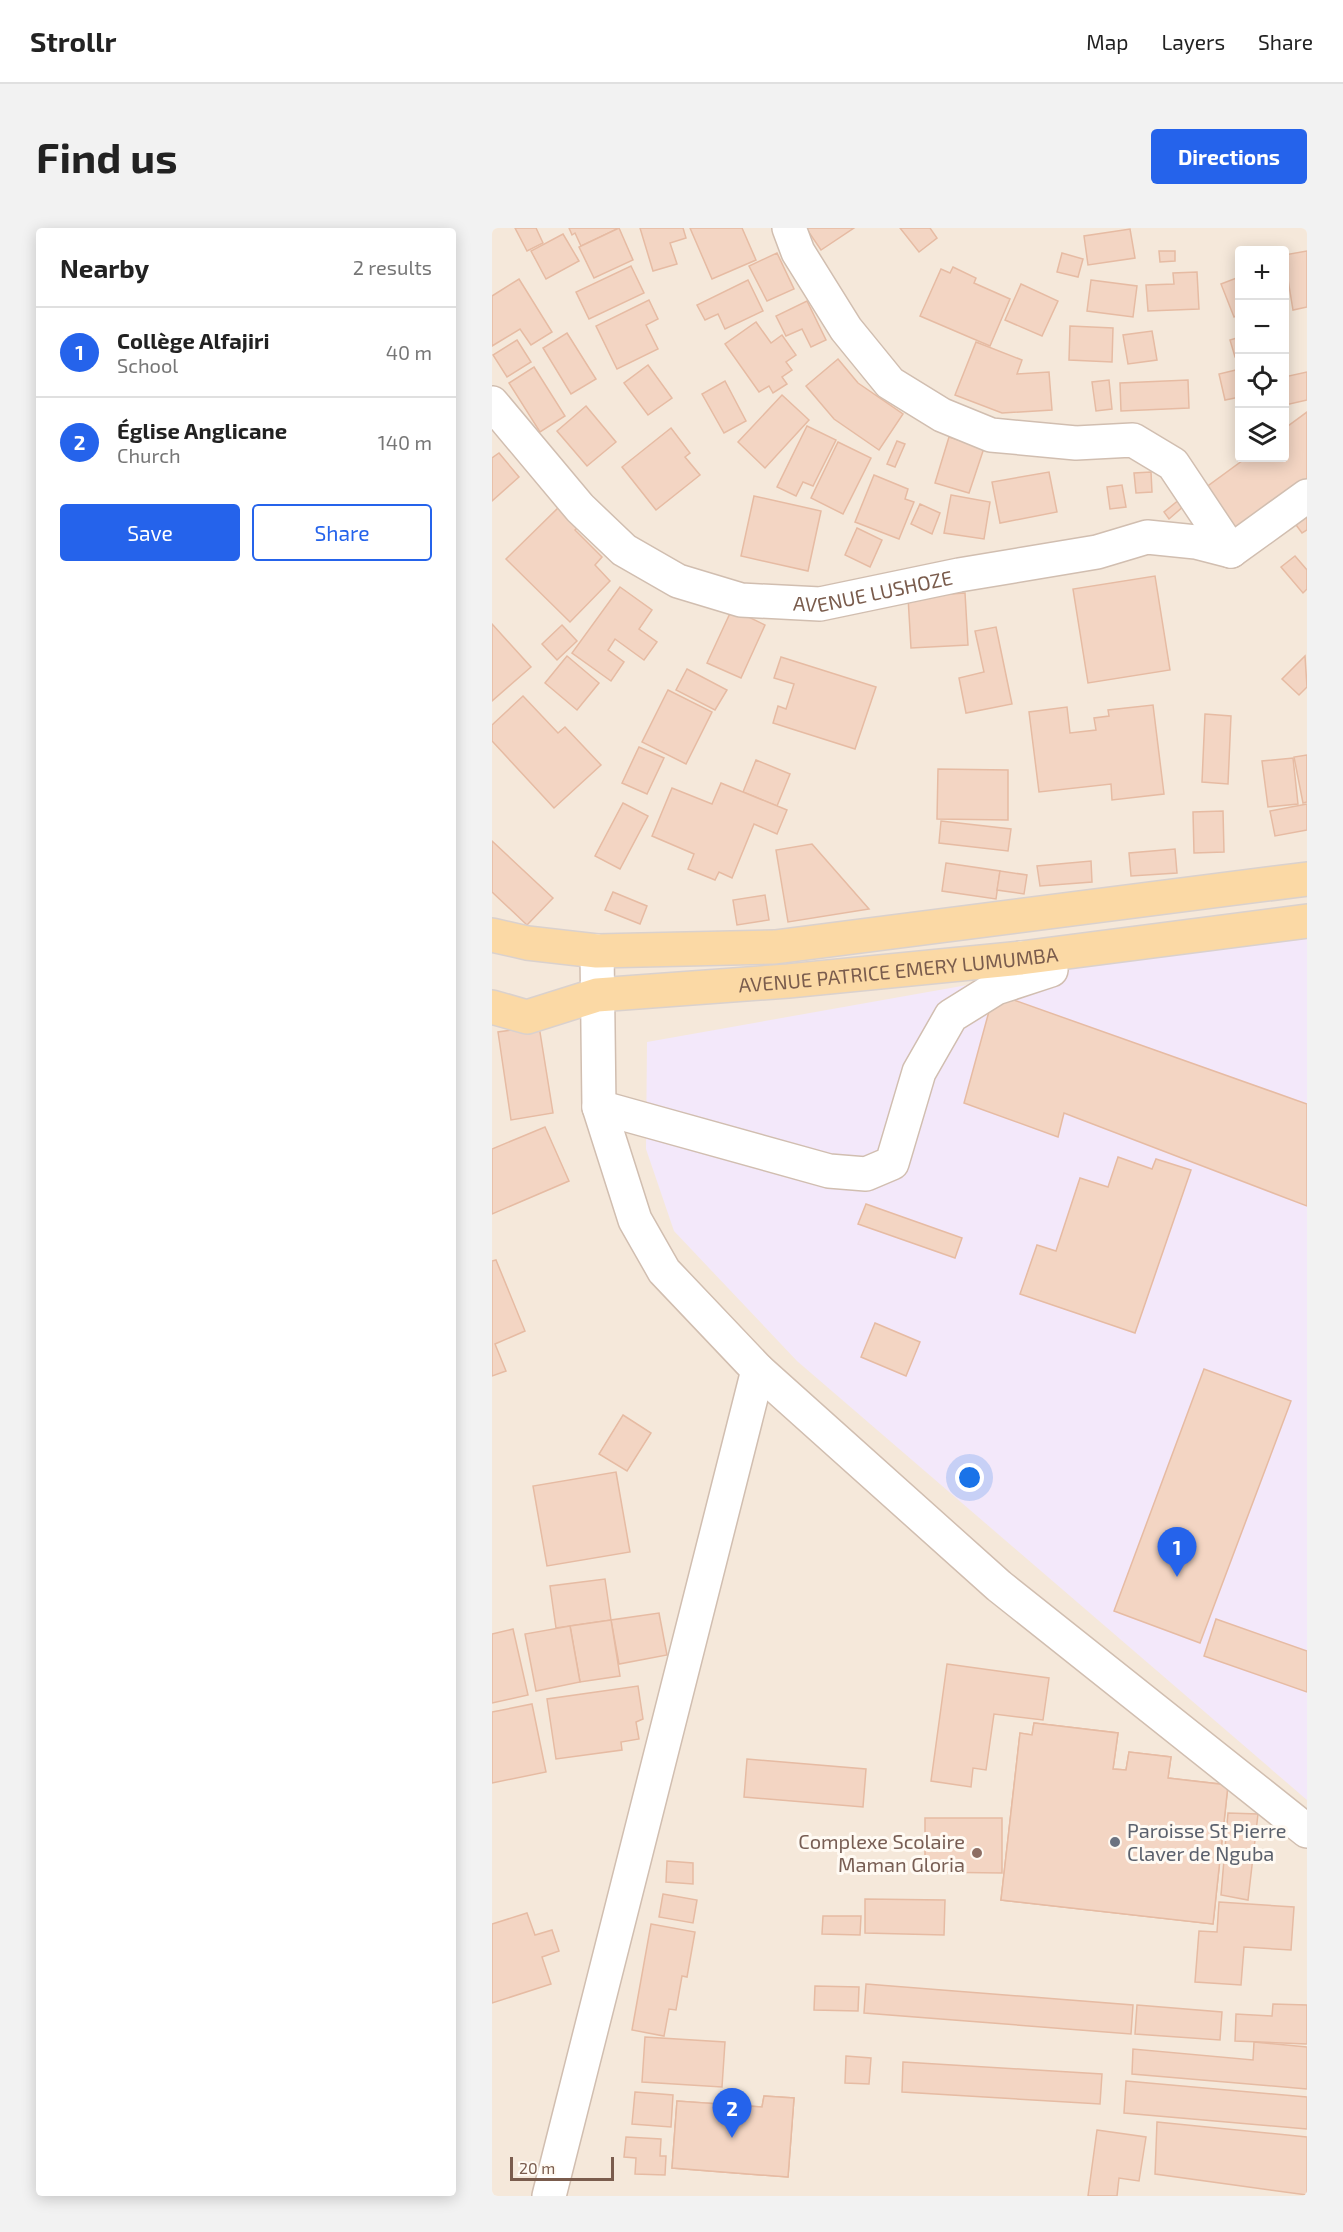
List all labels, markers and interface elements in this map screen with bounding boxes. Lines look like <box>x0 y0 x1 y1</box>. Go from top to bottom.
text: Strollr <box>30 24 116 58</box>
text: Map <box>1086 29 1128 54</box>
text: Layers <box>1161 29 1225 54</box>
text: Share <box>1258 29 1313 54</box>
button: Directions <box>1151 129 1307 184</box>
text: Find us <box>36 131 178 181</box>
map controls <box>1235 246 1289 462</box>
button: + <box>1235 246 1289 300</box>
text: Nearby <box>60 252 149 283</box>
text: 2 results <box>353 255 432 279</box>
button: − <box>1235 300 1289 354</box>
text: Collège Alfajiri <box>117 327 269 353</box>
text: 1 <box>75 340 84 364</box>
text: 40 m <box>386 340 432 364</box>
text: School <box>117 353 178 377</box>
button: locate <box>1235 354 1289 408</box>
button: layers <box>1235 408 1289 462</box>
text: Église Anglicane <box>117 417 287 443</box>
text: 2 <box>74 430 85 454</box>
text: 140 m <box>378 430 432 454</box>
text: Church <box>117 443 181 467</box>
button: Save <box>60 504 240 561</box>
button: Share <box>252 504 432 561</box>
street label: AVENUE LUSHOZE <box>792 565 955 616</box>
street label: AVENUE PATRICE EMERY LUMUMBA <box>737 941 1060 997</box>
your location <box>955 1463 984 1492</box>
pin: 1 <box>1158 1528 1196 1577</box>
place label: Paroisse St Pierre Claver de Nguba <box>1127 1818 1287 1865</box>
place label: Complexe Scolaire Maman Gloria <box>798 1829 965 1876</box>
marker: Paroisse St Pierre Claver de Nguba <box>1108 1835 1122 1849</box>
marker: Complexe Scolaire Maman Gloria <box>970 1846 984 1860</box>
pin: 2 <box>712 2088 752 2138</box>
scale bar <box>510 2154 614 2182</box>
text: 20 m <box>519 2158 555 2177</box>

